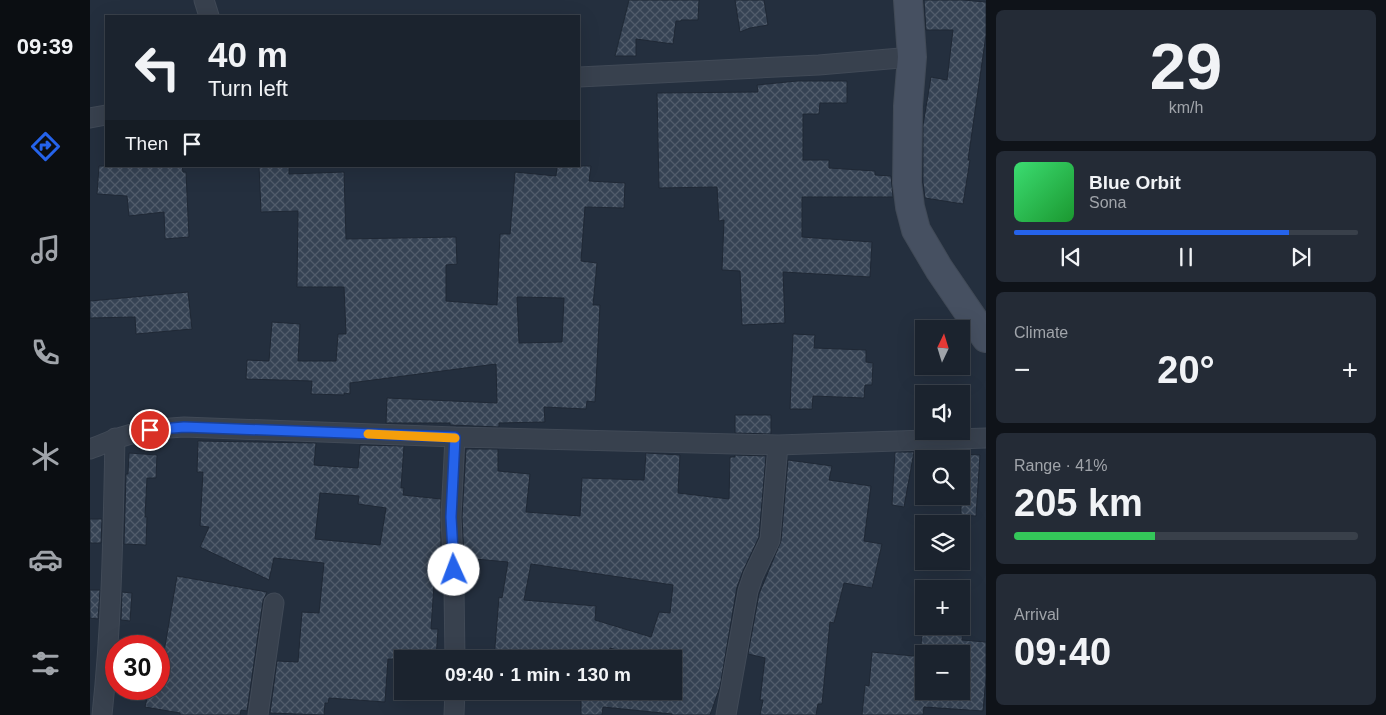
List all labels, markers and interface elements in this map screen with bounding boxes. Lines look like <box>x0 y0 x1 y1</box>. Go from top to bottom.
text: 29 <box>1150 30 1222 103</box>
text: 09:39 <box>17 34 73 59</box>
icon: left <box>125 35 190 100</box>
text: 40 m <box>208 35 288 74</box>
text: Turn left <box>208 76 288 101</box>
text: km/h <box>1169 99 1203 116</box>
icon: directions <box>28 129 63 164</box>
icon: arrive <box>178 130 206 158</box>
text: Then <box>125 133 168 154</box>
text: Blue Orbit <box>1089 172 1181 193</box>
text: Sona <box>1089 194 1126 211</box>
icon: music <box>28 232 63 267</box>
icon: previous <box>1057 243 1085 271</box>
icon: pause <box>1172 243 1200 271</box>
icon: next <box>1287 243 1315 271</box>
north arrow <box>915 320 970 375</box>
map controls <box>915 320 970 700</box>
text: Climate <box>1014 324 1068 341</box>
icon: phone <box>28 335 63 370</box>
text: 20° <box>1157 349 1215 391</box>
text: − <box>1014 354 1030 385</box>
text: + <box>1342 354 1358 385</box>
button: sound <box>915 385 970 440</box>
pin <box>129 409 171 451</box>
icon: arrive <box>136 416 164 444</box>
icon: climate <box>28 439 63 474</box>
button: search <box>915 450 970 505</box>
text: Range · 41% <box>1014 457 1107 474</box>
text: 205 km <box>1014 482 1143 524</box>
button: layers <box>915 515 970 570</box>
icon: car <box>28 542 63 577</box>
position arrow <box>427 543 479 595</box>
button: + <box>915 580 970 635</box>
text: Arrival <box>1014 606 1059 623</box>
text: 09:40 <box>1014 631 1111 673</box>
speed limit sign: 30 <box>105 635 170 700</box>
button: − <box>915 645 970 700</box>
icon: filters <box>28 646 63 681</box>
text: 09:40 · 1 min · 130 m <box>445 664 631 685</box>

